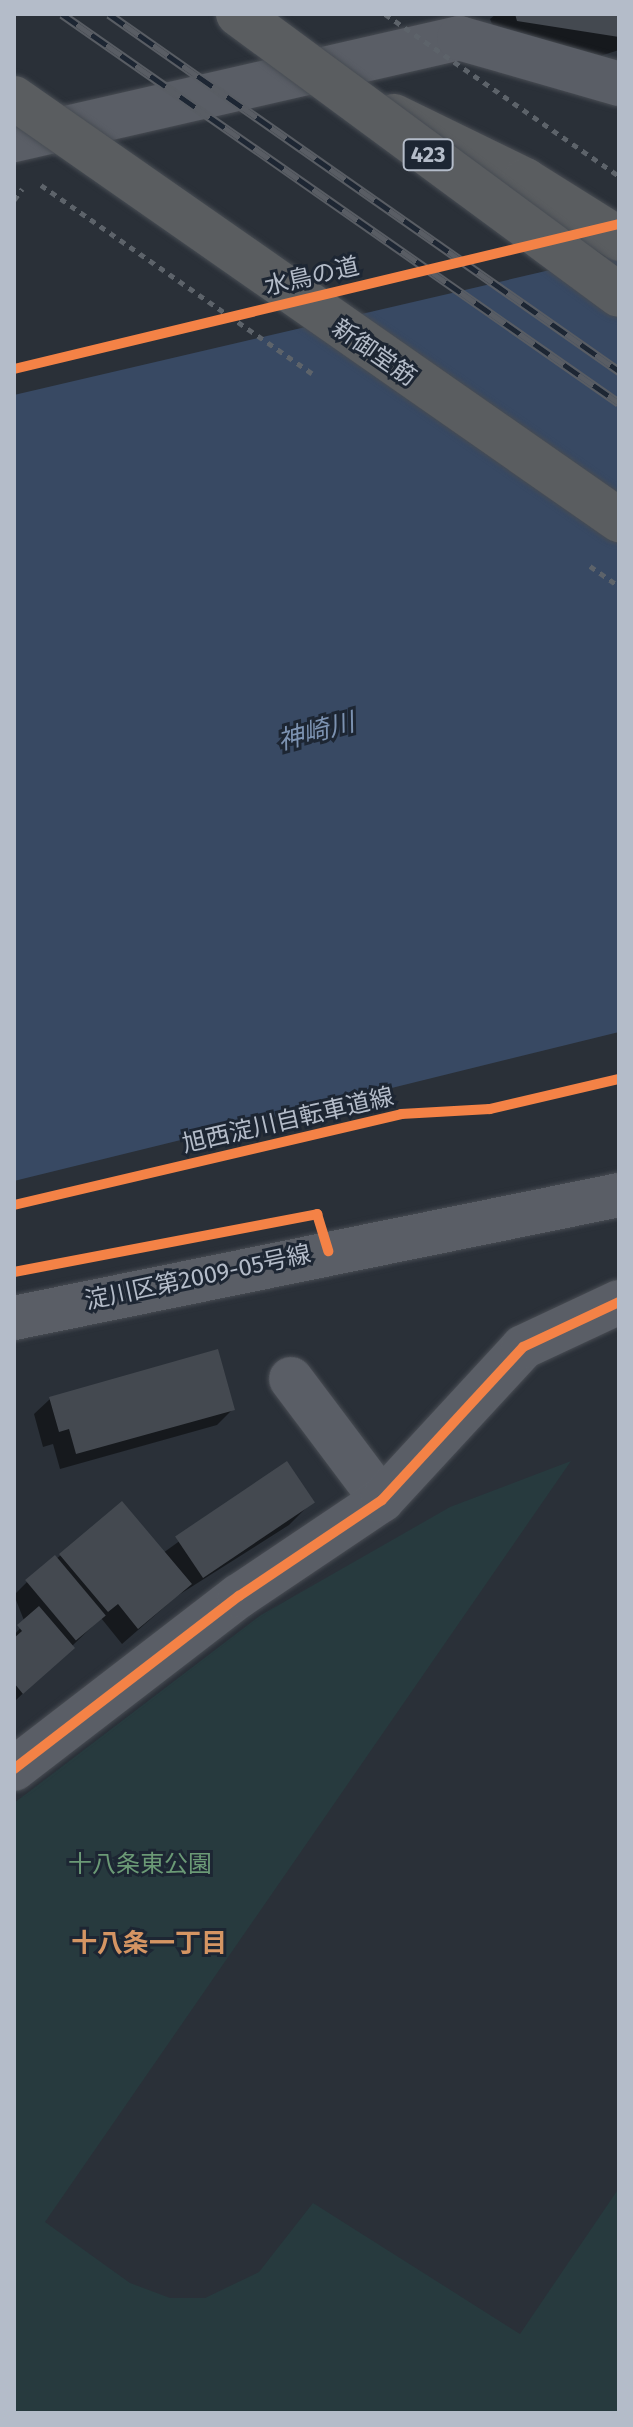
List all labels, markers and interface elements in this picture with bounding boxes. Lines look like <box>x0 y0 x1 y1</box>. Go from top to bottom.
road number: 423 <box>402 137 454 173</box>
street label: 水鳥の道 <box>262 252 362 302</box>
street label: 新御堂筋 <box>326 314 422 392</box>
water label: 神崎川 <box>274 707 358 757</box>
street label: 旭西淀川自転車道線 <box>180 1083 396 1159</box>
street label: 淀川区第2009-05号線 <box>82 1240 314 1316</box>
park label: 十八条東公園 <box>68 1851 212 1879</box>
district label: 十八条一丁目 <box>71 1928 227 1960</box>

